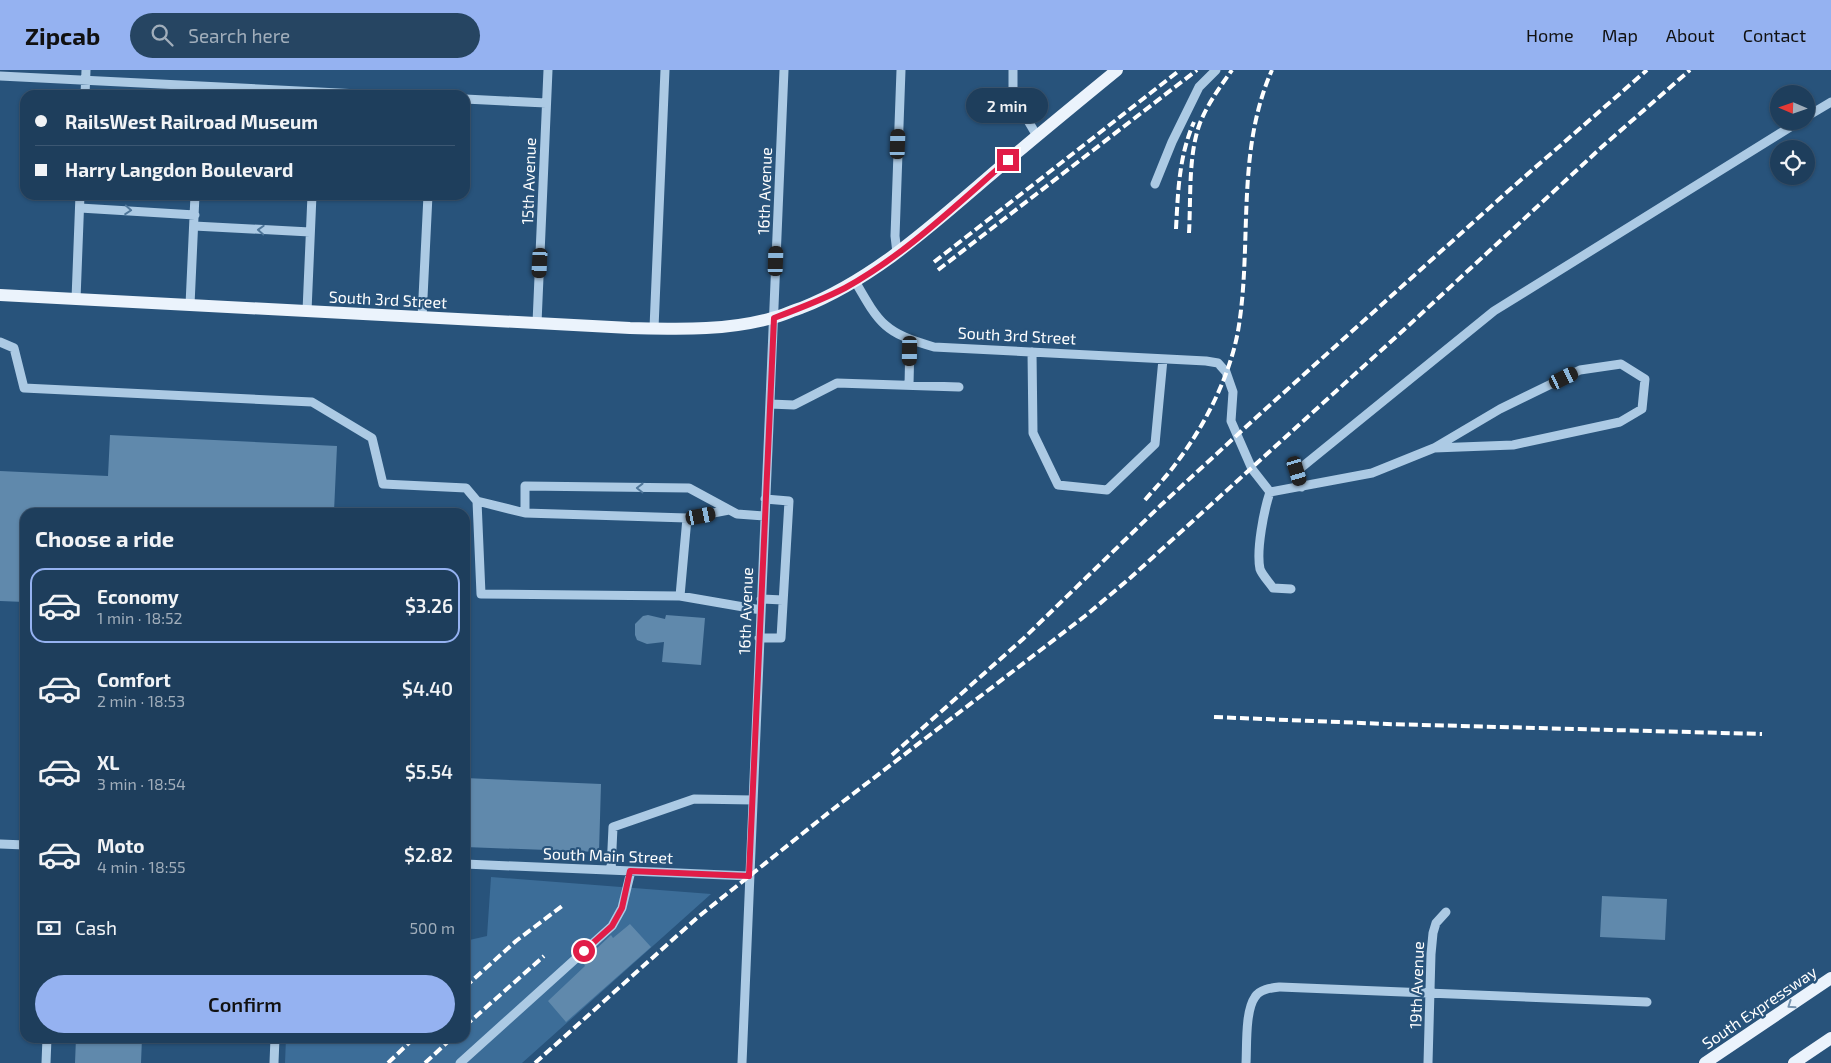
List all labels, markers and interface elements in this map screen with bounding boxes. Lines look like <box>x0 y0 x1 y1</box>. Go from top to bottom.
search box <box>130 13 480 58</box>
text: Zipcab <box>25 21 100 50</box>
icon: search <box>148 21 176 49</box>
text: Search here <box>188 24 290 47</box>
text: Home <box>1526 24 1574 46</box>
text: Map <box>1602 24 1638 46</box>
text: About <box>1666 24 1715 46</box>
text: Contact <box>1743 24 1806 46</box>
north arrow <box>1770 85 1815 130</box>
map controls <box>1770 85 1815 185</box>
callout: 2 min <box>967 88 1049 122</box>
text: 2 min <box>987 96 1027 115</box>
text: RailsWest Railroad Museum <box>65 110 318 133</box>
car <box>889 129 906 159</box>
street label: 15th Avenue <box>517 137 539 225</box>
button: locate <box>1770 140 1815 185</box>
street label: 16th Avenue <box>753 147 775 235</box>
route end <box>997 149 1019 171</box>
text: Harry Langdon Boulevard <box>65 158 293 181</box>
one-way arrow <box>125 205 133 216</box>
one-way arrow <box>257 225 265 235</box>
car <box>767 246 784 276</box>
car <box>531 248 548 278</box>
street label: South 3rd Street <box>328 286 448 312</box>
street label: South 3rd Street <box>957 322 1077 348</box>
car <box>902 336 917 366</box>
car <box>1547 365 1580 391</box>
car <box>1285 454 1308 488</box>
one-way arrow <box>636 483 644 493</box>
car <box>684 506 717 526</box>
text: Choose a ride <box>35 525 174 551</box>
street label: 16th Avenue <box>734 567 756 655</box>
icon: car <box>37 583 82 628</box>
text: Economy <box>97 585 179 608</box>
text: $3.26 <box>405 594 453 617</box>
text: 1 min · 18:52 <box>97 608 183 627</box>
icon: car <box>37 666 82 711</box>
text: Comfort <box>97 668 171 691</box>
text: $4.40 <box>402 677 453 700</box>
text: 2 min · 18:53 <box>97 691 185 710</box>
icon: car <box>37 749 82 794</box>
text: XL <box>97 751 119 774</box>
text: $5.54 <box>405 760 453 783</box>
text: 3 min · 18:54 <box>97 774 186 793</box>
icon: car <box>37 832 82 877</box>
text: Moto <box>97 834 145 857</box>
text: $2.82 <box>404 843 453 866</box>
street label: South Main Street <box>543 843 673 867</box>
text: 4 min · 18:55 <box>97 857 186 876</box>
icon: cash <box>35 914 63 942</box>
text: Cash <box>75 916 117 939</box>
text: 500 m <box>410 918 455 937</box>
route start <box>573 940 595 962</box>
street label: 19th Avenue <box>1405 941 1427 1029</box>
street label: South Expressway <box>1698 961 1820 1052</box>
button: Confirm <box>35 975 455 1033</box>
one-way arrow <box>1787 999 1796 1008</box>

